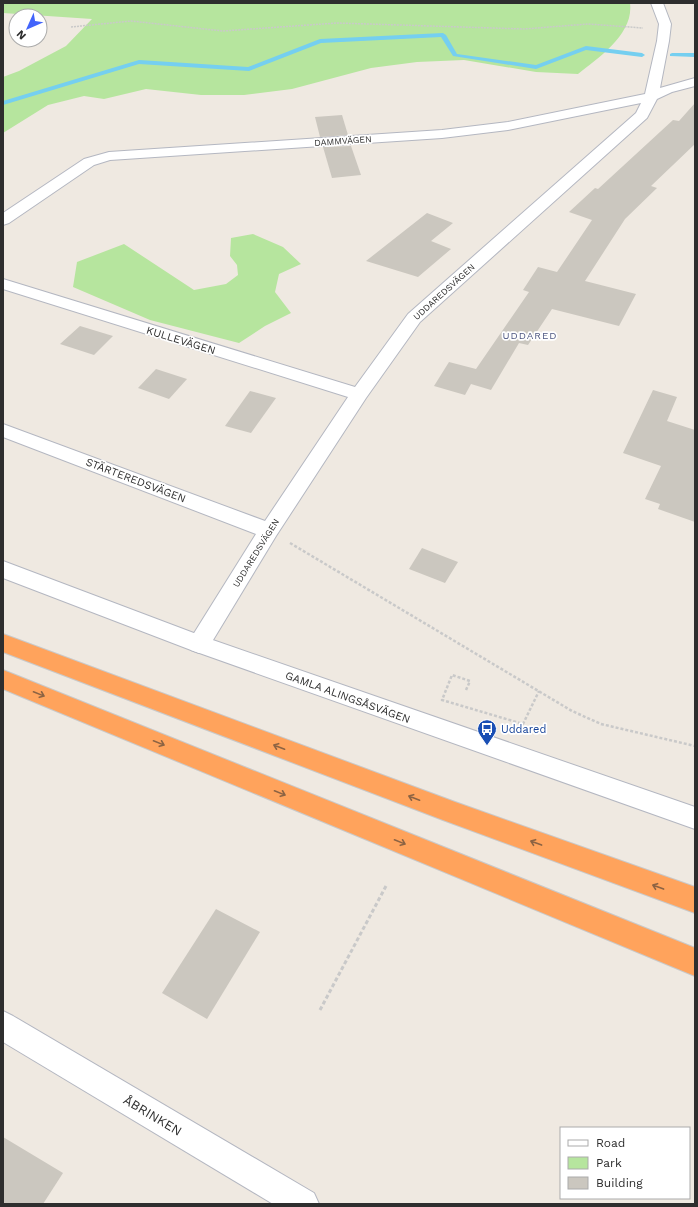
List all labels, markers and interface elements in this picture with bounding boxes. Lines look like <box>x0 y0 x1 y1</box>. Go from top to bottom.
north arrow <box>8 8 48 48</box>
text: N <box>14 27 29 42</box>
street label: DAMMVÄGEN <box>314 134 372 148</box>
street label: UDDAREDSVÄGEN <box>411 262 477 322</box>
street label: KULLEVÄGEN <box>145 323 217 357</box>
district label: UDDARED <box>502 330 558 341</box>
street label: STÄRTEREDSVÄGEN <box>84 454 188 506</box>
street label: UDDAREDSVÄGEN <box>231 517 281 589</box>
street label: GAMLA ALINGSÅSVÄGEN <box>284 668 412 726</box>
one-way arrow <box>33 691 45 699</box>
bus stop icon: Uddared <box>476 718 498 746</box>
place label: Uddared <box>501 723 546 736</box>
one-way arrow <box>153 740 165 748</box>
one-way arrow <box>274 743 286 751</box>
one-way arrow <box>273 789 285 797</box>
one-way arrow <box>409 793 421 801</box>
one-way arrow <box>531 838 543 846</box>
one-way arrow <box>394 839 406 846</box>
one-way arrow <box>652 883 665 890</box>
street label: ÅBRINKEN <box>121 1092 185 1139</box>
legend <box>560 1127 690 1199</box>
text: Road <box>596 1136 625 1150</box>
text: Park <box>596 1156 622 1170</box>
text: Building <box>596 1176 643 1190</box>

